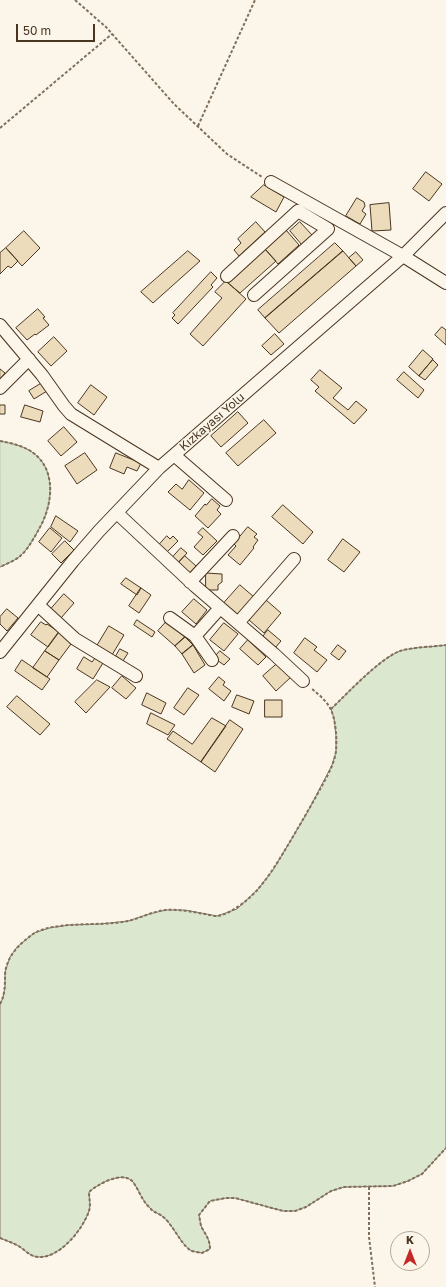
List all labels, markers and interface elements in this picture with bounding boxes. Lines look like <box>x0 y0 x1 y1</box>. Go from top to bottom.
scale bar <box>18 16 97 42</box>
text: 50 m <box>23 23 51 38</box>
street label: Kızkayası Yolu <box>177 390 247 454</box>
north arrow <box>390 1231 430 1271</box>
text: K <box>406 1233 414 1246</box>

